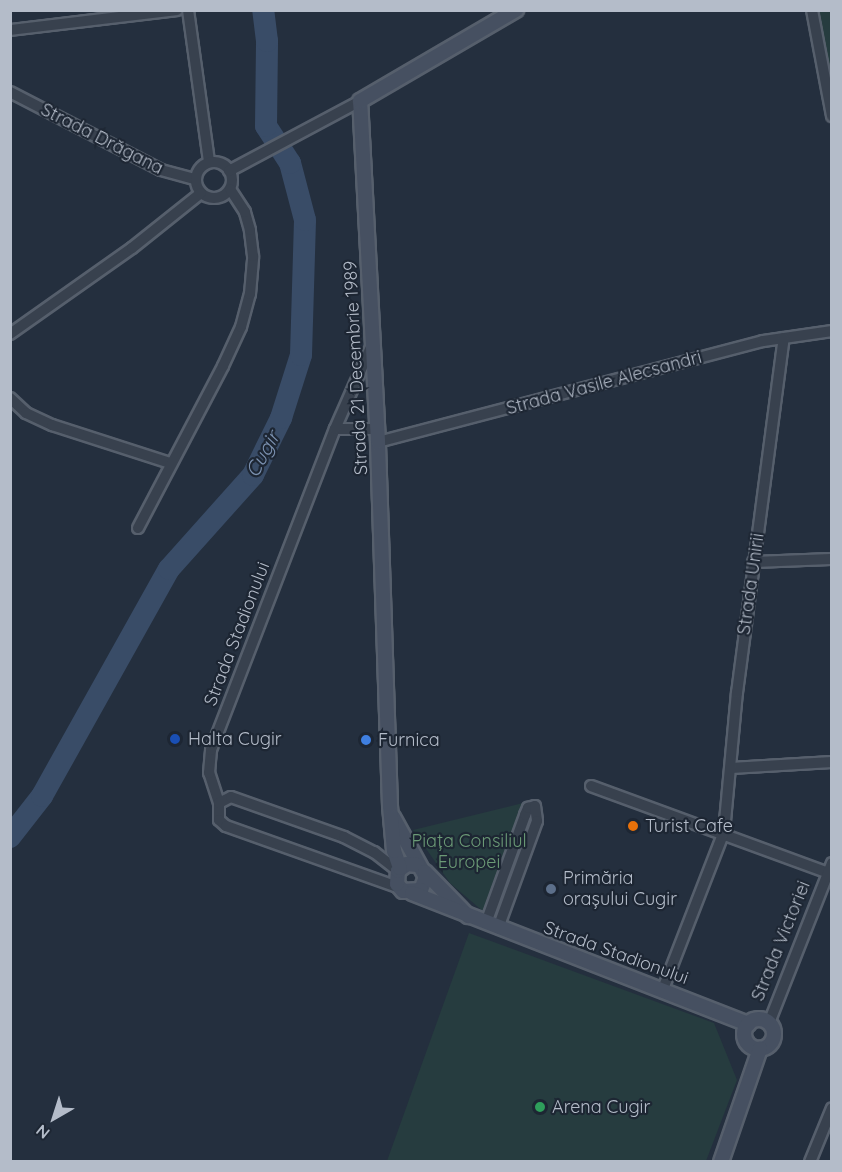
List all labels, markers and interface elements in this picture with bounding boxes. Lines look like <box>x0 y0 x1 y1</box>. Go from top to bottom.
street label: Strada Drăgana <box>37 99 167 179</box>
street label: Strada 21 Decembrie 1989 <box>340 260 372 476</box>
street label: Strada Vasile Alecsandri <box>504 347 704 419</box>
water label: Cugir <box>240 427 284 481</box>
street label: Strada Unirii <box>733 532 769 636</box>
street label: Strada Stadionului <box>200 559 274 709</box>
place label: Halta Cugir <box>188 728 282 750</box>
place label: Furnica <box>378 729 440 751</box>
marker: Halta Cugir <box>166 730 184 748</box>
marker: Furnica <box>359 733 373 747</box>
place label: Turist Cafe <box>645 815 733 837</box>
marker: Turist Cafe <box>626 819 640 833</box>
park label: Piața Consiliul Europei <box>411 831 527 874</box>
place label: Primăria orașului Cugir <box>563 868 677 910</box>
street label: Strada Victoriei <box>747 878 815 1004</box>
marker: Primăria orașului Cugir <box>544 882 558 896</box>
street label: Strada Stadionului <box>541 917 691 989</box>
north arrow <box>24 1088 84 1148</box>
place label: Arena Cugir <box>552 1096 650 1118</box>
marker: Arena Cugir <box>533 1100 547 1114</box>
text: N <box>32 1121 54 1143</box>

